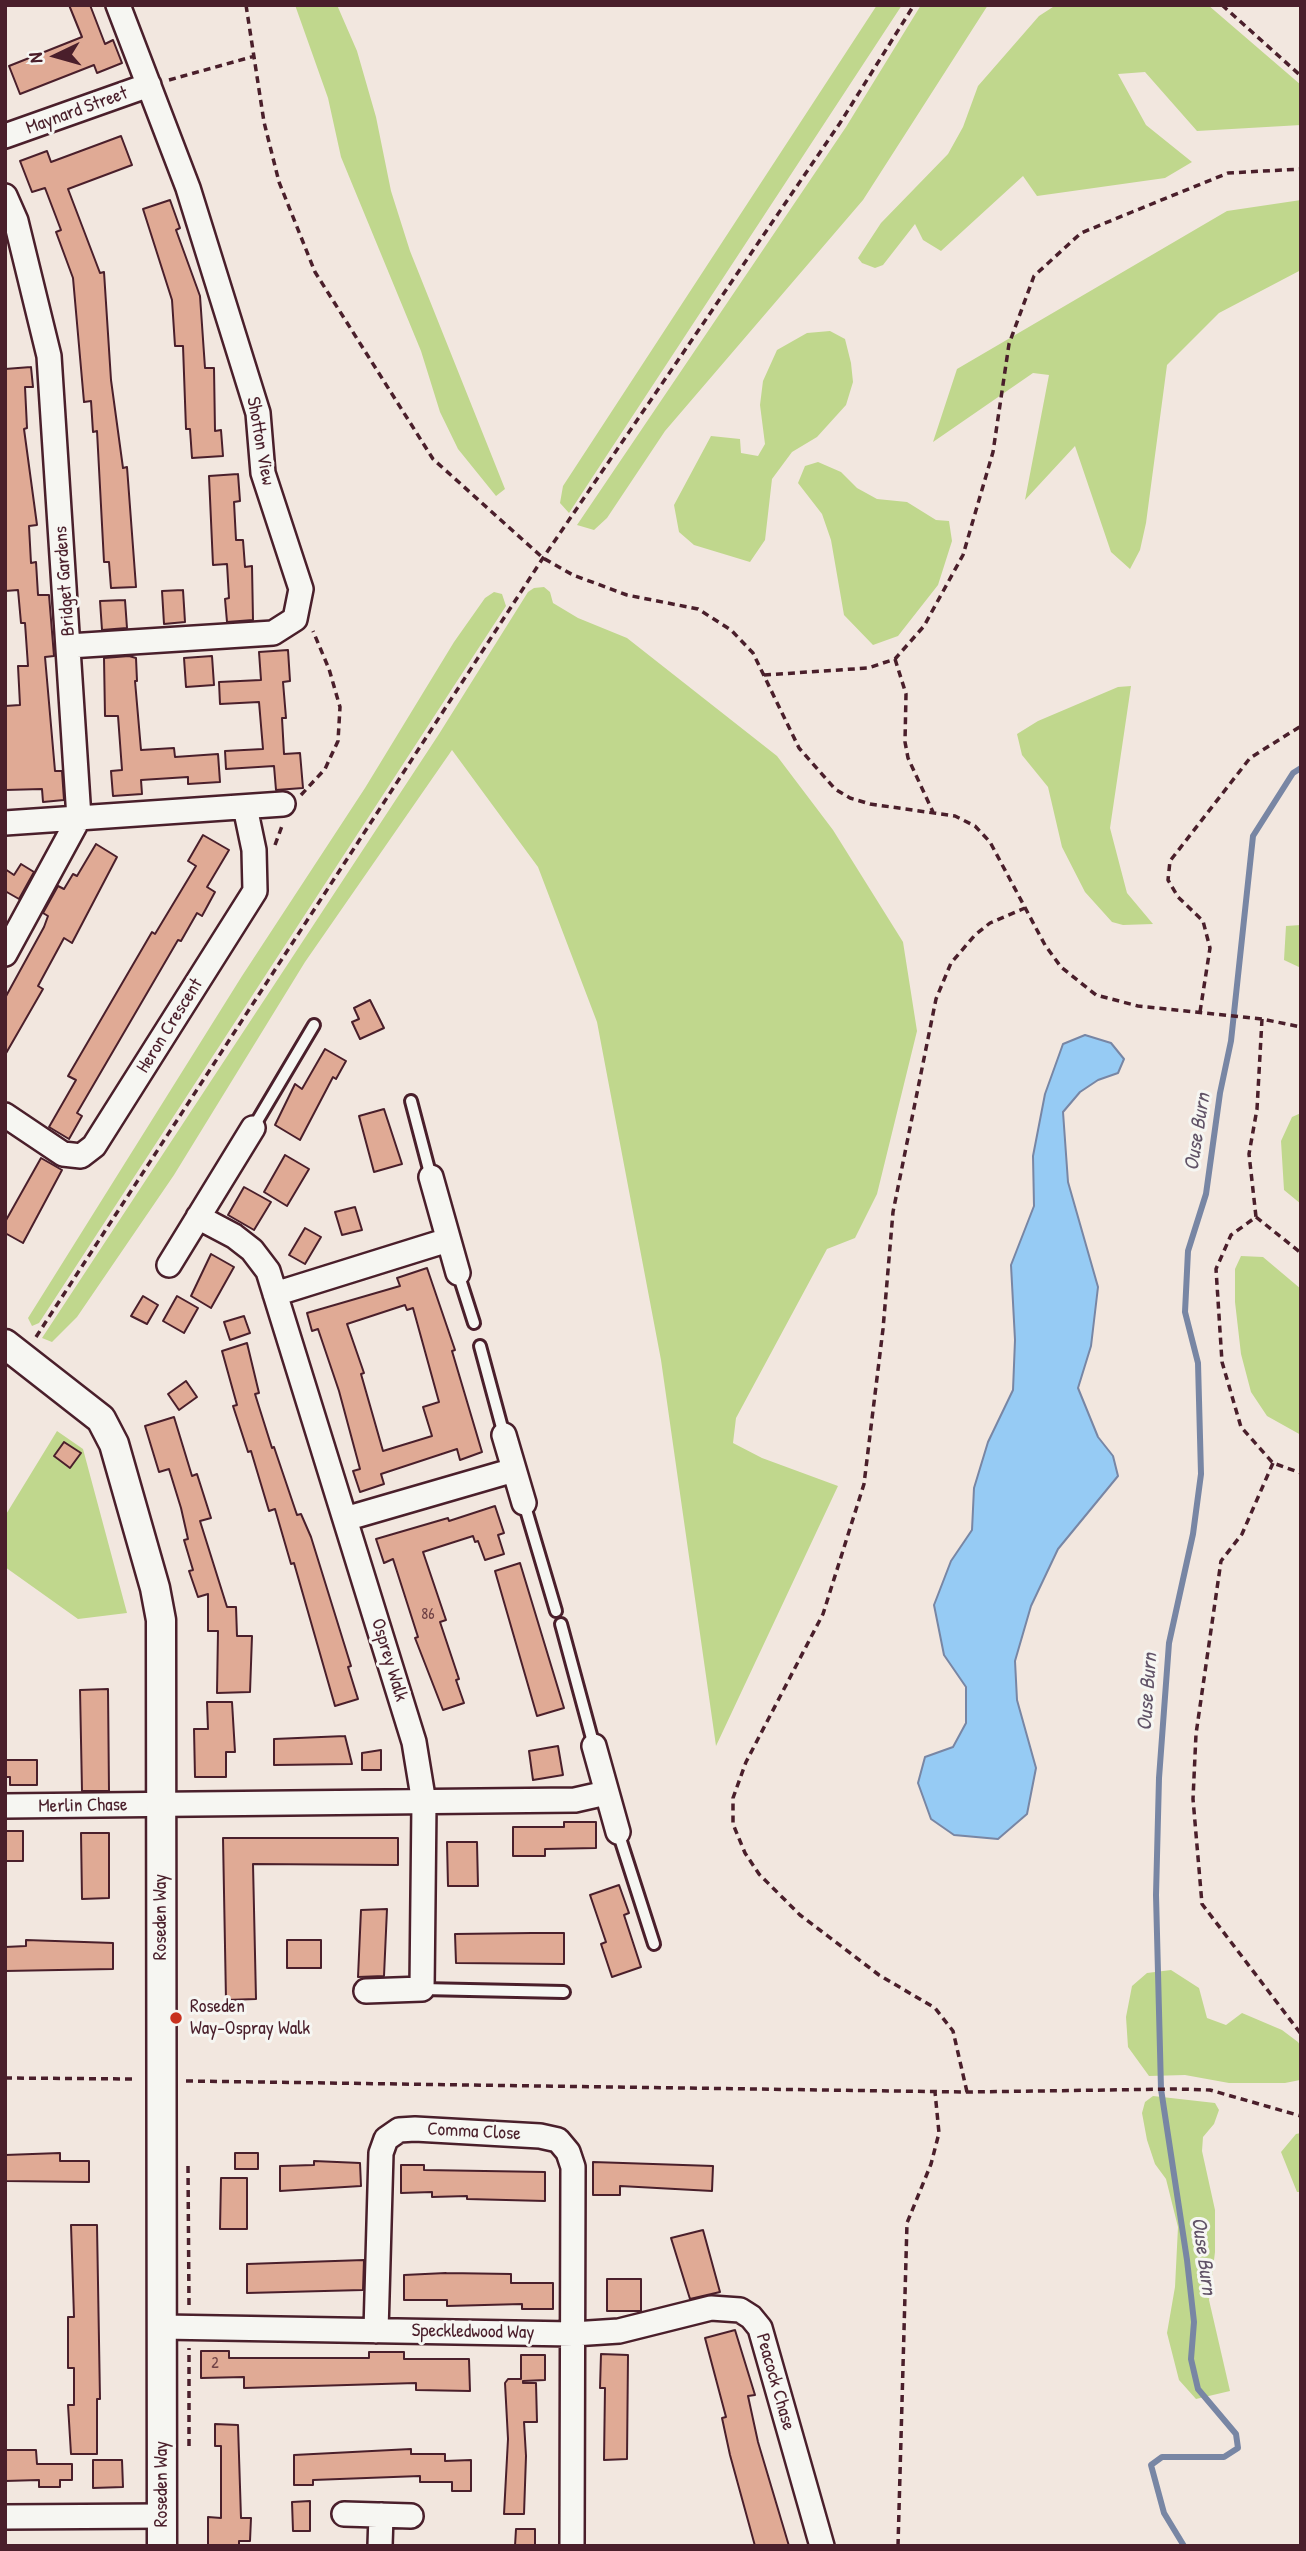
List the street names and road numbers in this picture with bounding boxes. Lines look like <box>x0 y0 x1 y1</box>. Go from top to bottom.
street label: Maynard Street <box>23 82 131 140</box>
street label: Shotton View <box>241 395 279 487</box>
street label: Bridget Gardens <box>50 525 80 637</box>
street label: Heron Crescent <box>132 975 208 1077</box>
street label: Osprey Walk <box>366 1616 412 1704</box>
street label: Merlin Chase <box>38 1794 128 1818</box>
street label: Roseden Way <box>150 1874 172 1960</box>
street label: Comma Close <box>427 2118 521 2146</box>
street label: Speckledwood Way <box>411 2320 535 2344</box>
street label: Peacock Chase <box>750 2331 800 2433</box>
street label: Roseden Way <box>151 2441 173 2527</box>

